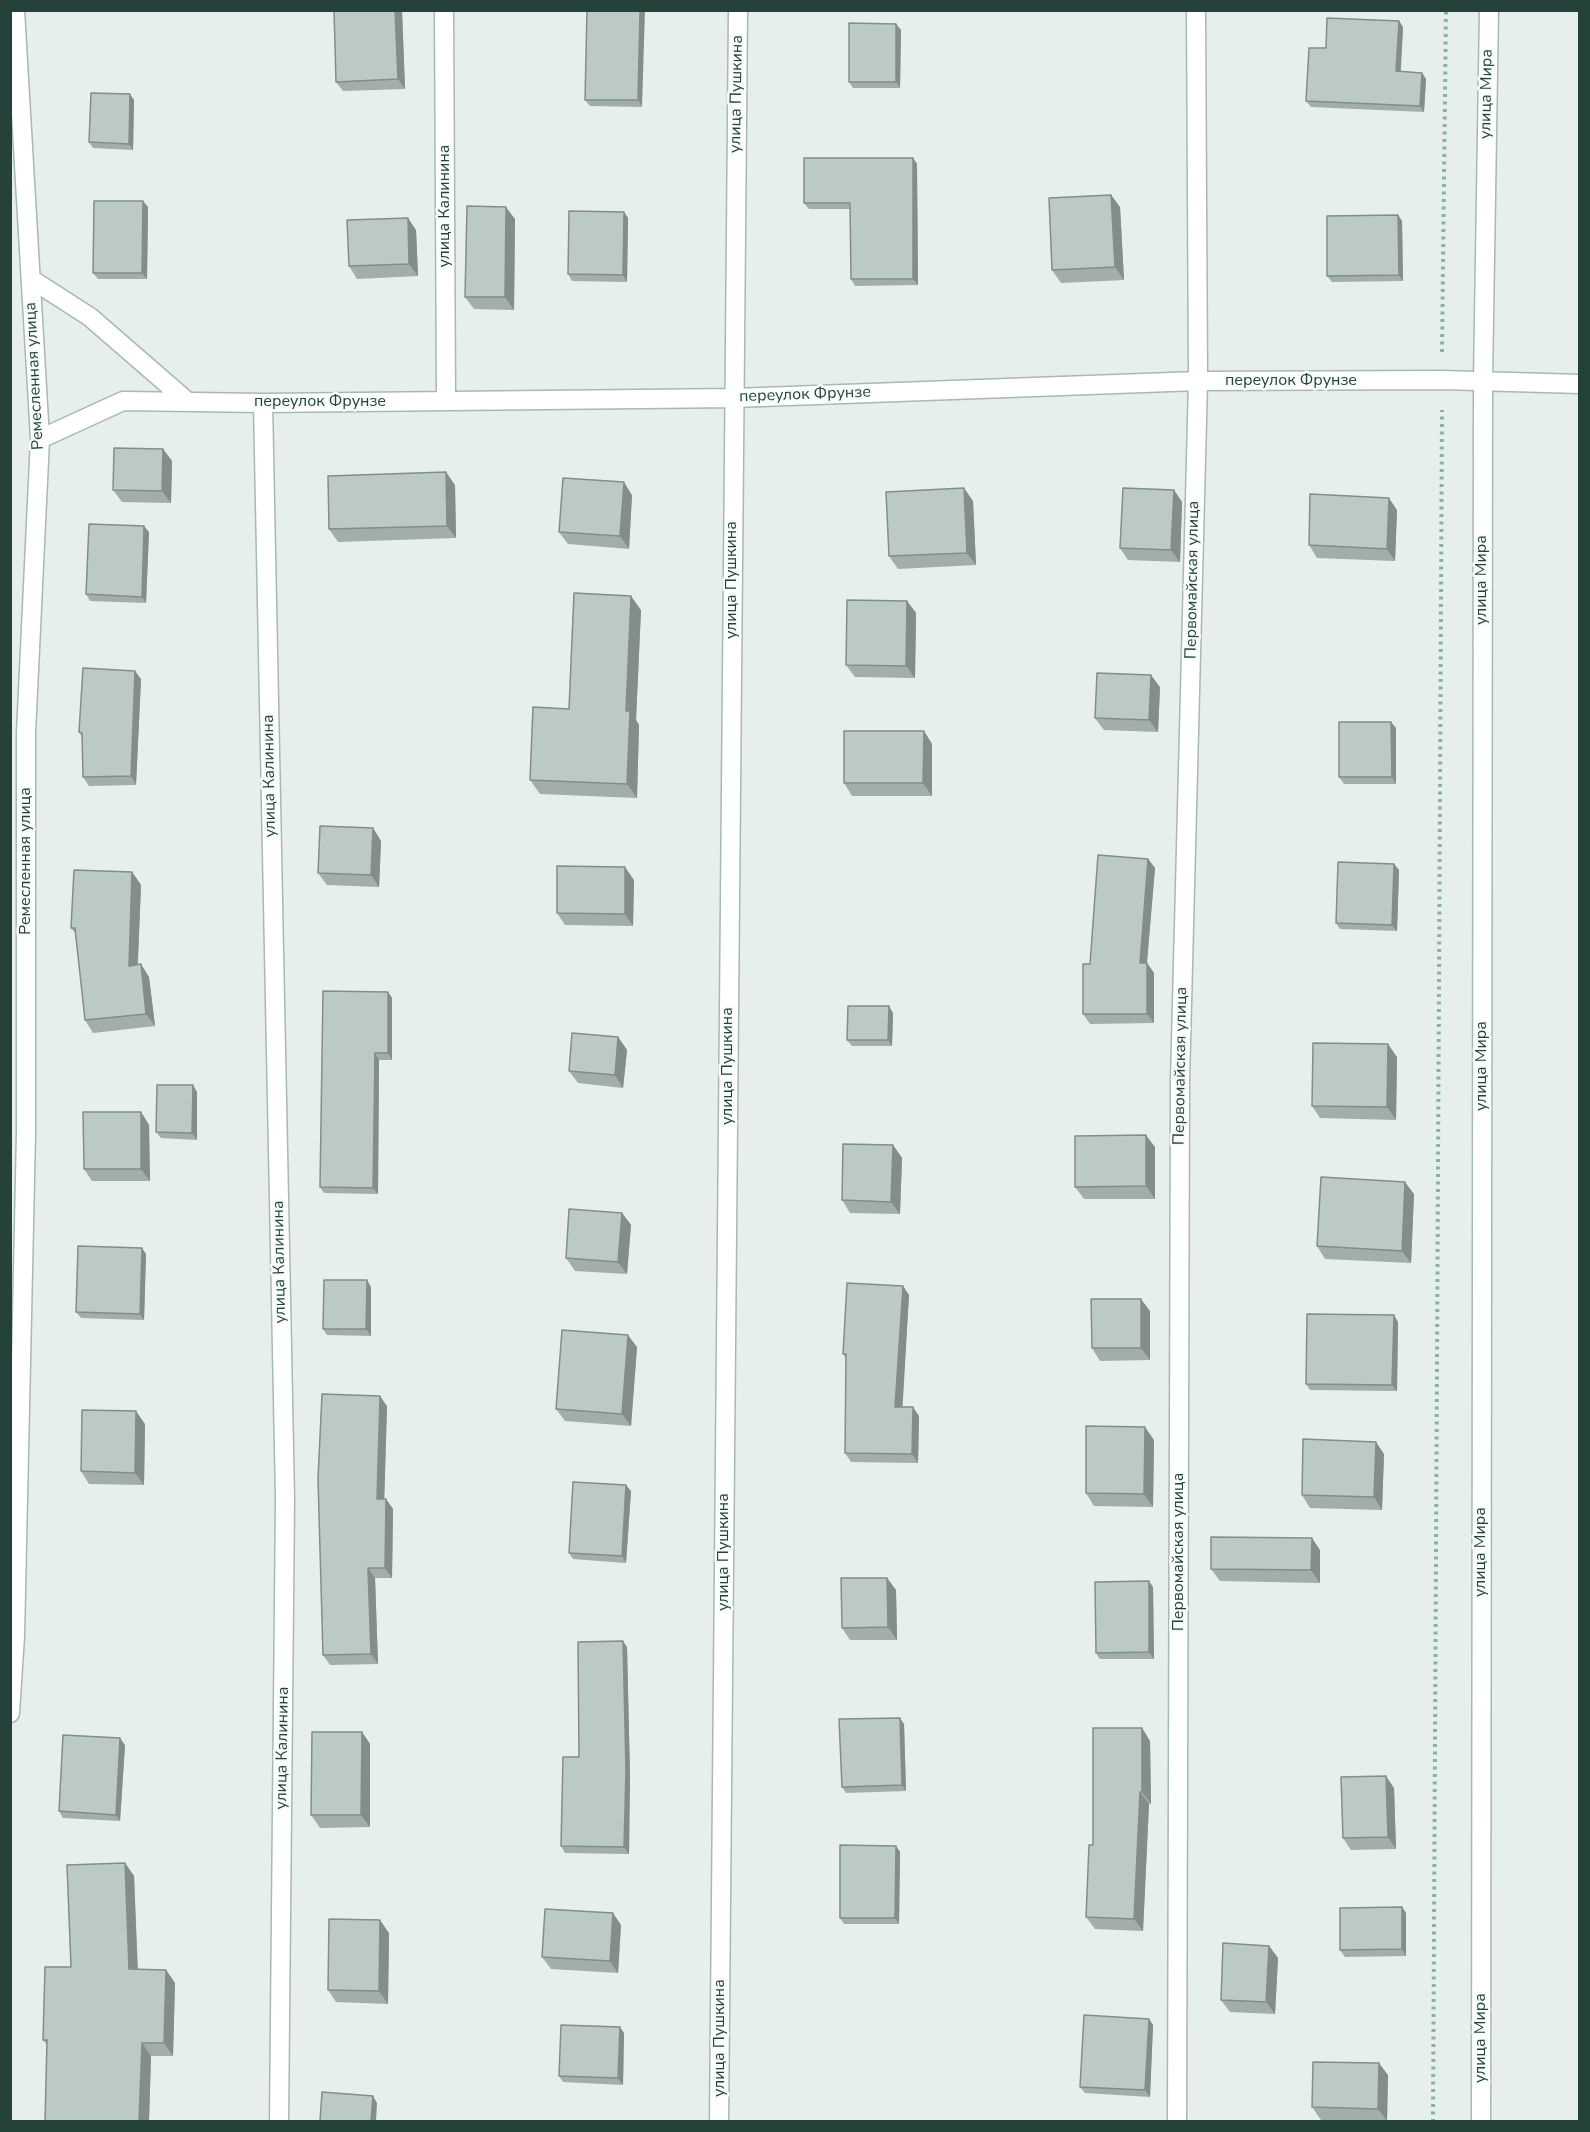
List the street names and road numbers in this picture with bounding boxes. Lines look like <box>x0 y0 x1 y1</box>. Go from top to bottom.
street label: улица Пушкина <box>726 35 748 153</box>
street label: улица Мира <box>1477 49 1497 139</box>
street label: улица Калинина <box>435 145 455 267</box>
street label: Ремесленная улица <box>22 302 48 450</box>
street label: переулок Фрунзе <box>1225 371 1357 391</box>
street label: переулок Фрунзе <box>739 383 871 407</box>
street label: переулок Фрунзе <box>254 392 386 412</box>
street label: Первомайская улица <box>1182 501 1204 659</box>
street label: улица Пушкина <box>722 521 742 639</box>
street label: улица Мира <box>1472 535 1492 625</box>
street label: улица Калинина <box>259 714 281 838</box>
street label: Ремесленная улица <box>16 787 36 935</box>
street label: Первомайская улица <box>1170 987 1192 1145</box>
street label: улица Пушкина <box>718 1007 738 1125</box>
street label: улица Мира <box>1472 1021 1492 1111</box>
street label: улица Калинина <box>269 1200 291 1324</box>
street label: Первомайская улица <box>1169 1473 1189 1631</box>
street label: улица Пушкина <box>714 1493 734 1611</box>
street label: улица Мира <box>1471 1507 1491 1597</box>
street label: улица Калинина <box>272 1686 294 1810</box>
street label: улица Пушкина <box>710 1979 730 2097</box>
street label: улица Мира <box>1471 1993 1491 2083</box>

